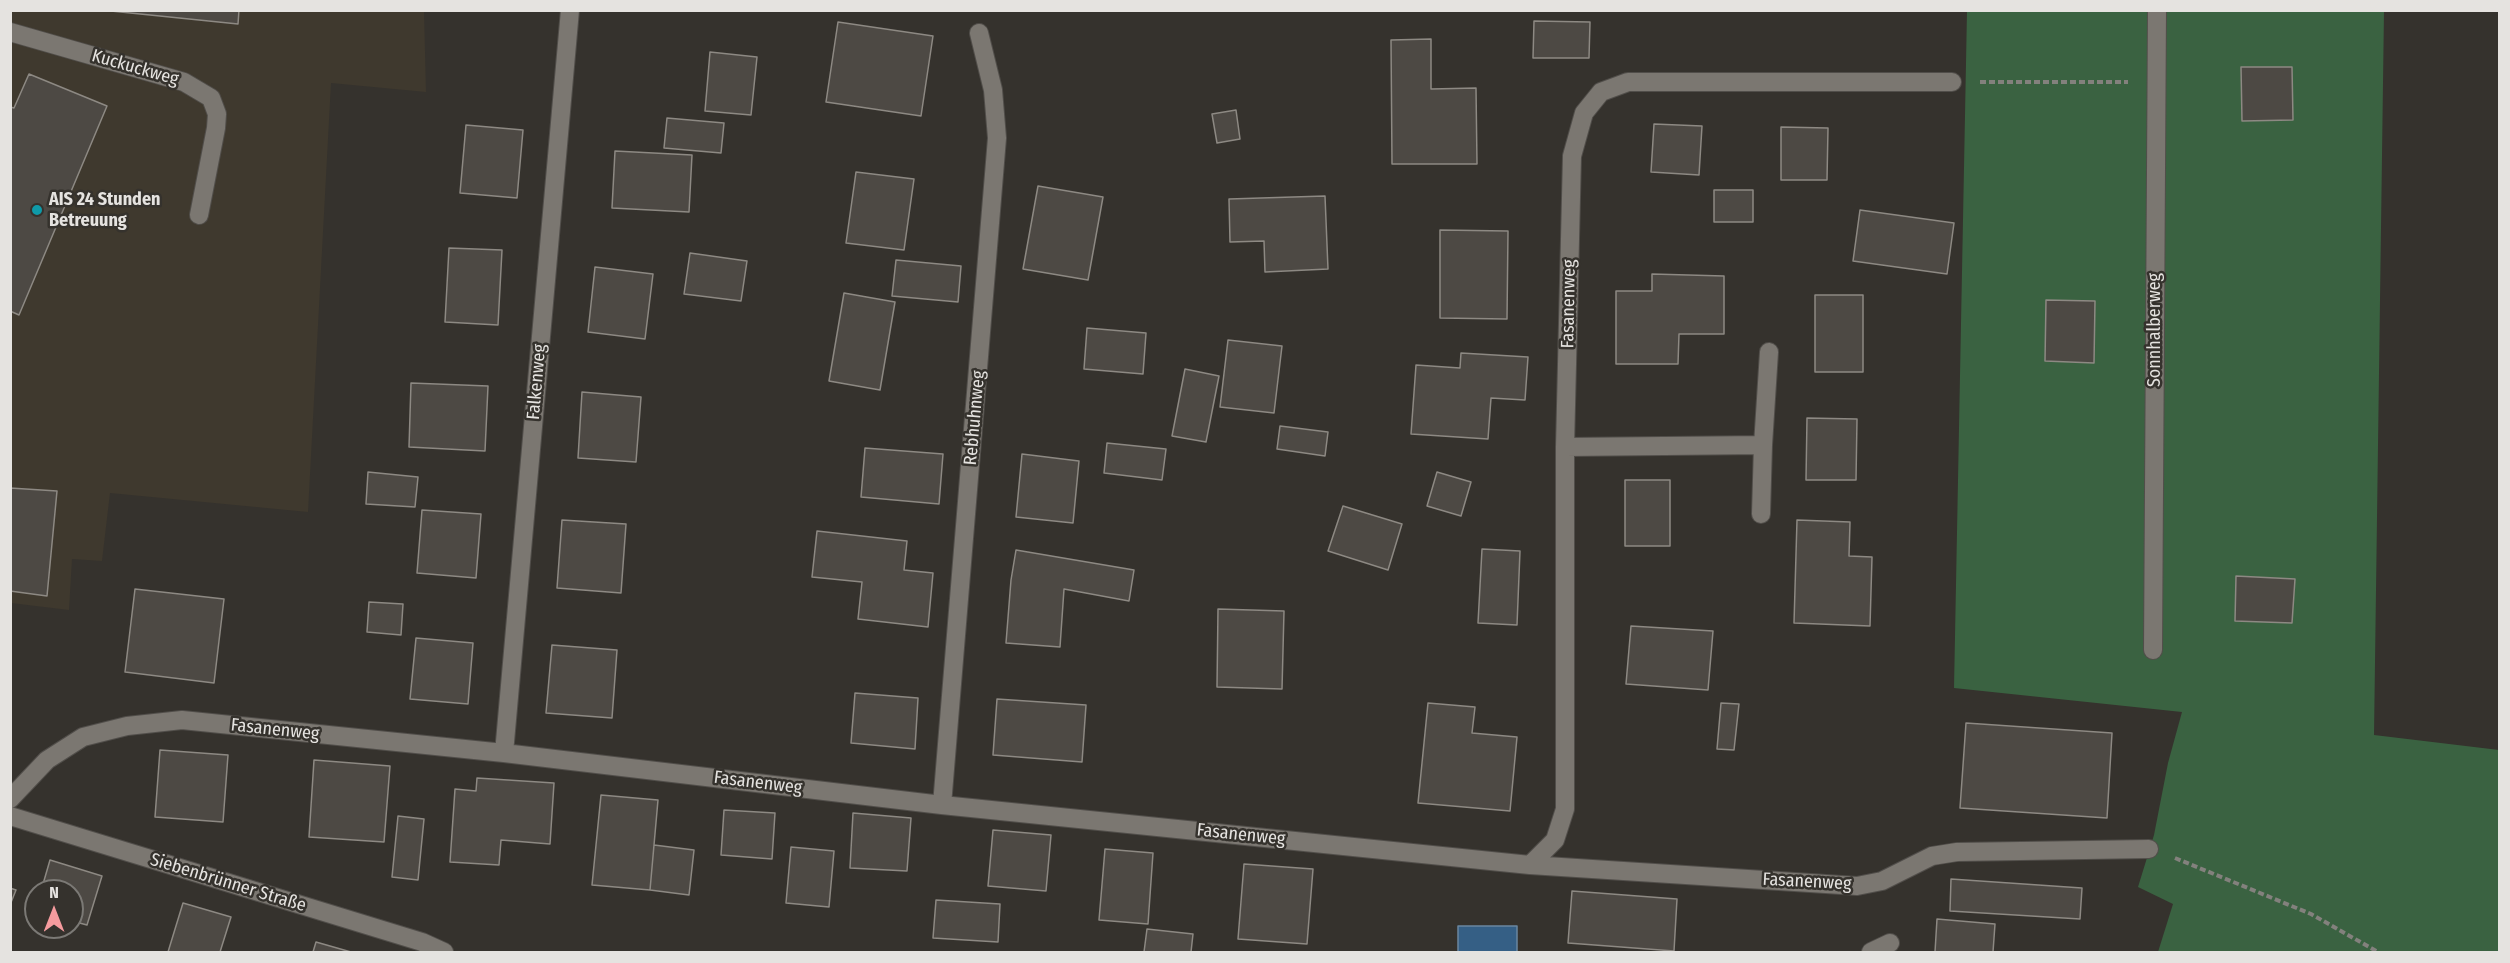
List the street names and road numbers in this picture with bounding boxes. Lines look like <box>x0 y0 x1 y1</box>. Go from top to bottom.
street label: Kuckuckweg <box>89 45 181 91</box>
street label: Fasanenweg <box>1557 259 1581 349</box>
street label: Sonnhalberweg <box>2144 273 2166 387</box>
street label: Falkenweg <box>523 343 551 421</box>
street label: Rebhuhnweg <box>960 370 990 466</box>
street label: Fasanenweg <box>230 715 320 745</box>
street label: Fasanenweg <box>713 767 803 799</box>
street label: Fasanenweg <box>1196 820 1286 850</box>
street label: Siebenbrünner Straße <box>147 849 309 917</box>
street label: Fasanenweg <box>1762 869 1852 895</box>

